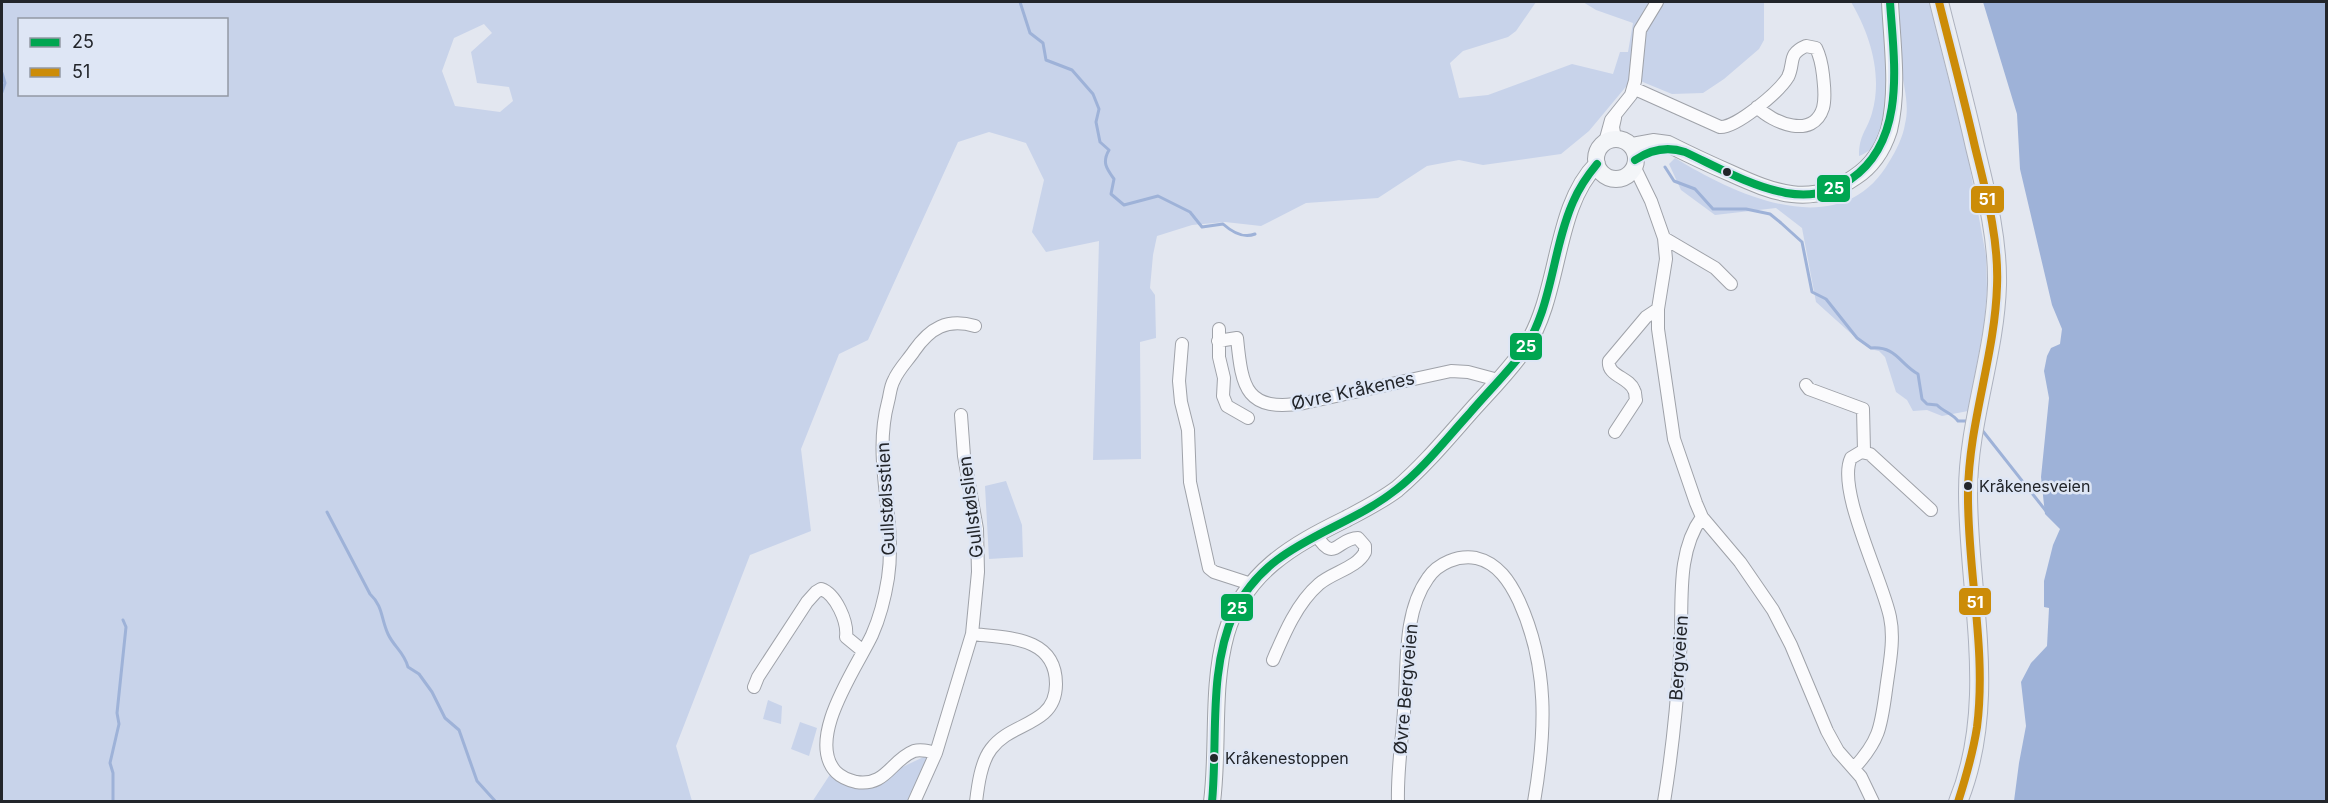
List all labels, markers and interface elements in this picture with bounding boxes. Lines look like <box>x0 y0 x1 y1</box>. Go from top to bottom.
legend <box>18 18 228 96</box>
text: 25 <box>72 31 94 52</box>
text: 51 <box>72 61 90 82</box>
unlabelled marker <box>1721 166 1733 178</box>
line badge: 25 <box>1816 174 1851 203</box>
text: 25 <box>1824 178 1844 198</box>
line badge: 51 <box>1970 185 2005 214</box>
text: 51 <box>1978 189 1996 209</box>
line badge: 25 <box>1509 332 1543 361</box>
text: 25 <box>1516 336 1536 356</box>
street label: Øvre Kråkenes <box>1289 367 1416 414</box>
street label: Gullstølsstien <box>872 442 899 556</box>
street label: Gullstølslien <box>954 455 987 559</box>
place label: Kråkenesveien <box>1979 476 2090 496</box>
marker: Kråkenesveien <box>1962 480 1974 492</box>
line badge: 51 <box>1958 587 1992 616</box>
text: 51 <box>1966 592 1984 612</box>
line badge: 25 <box>1220 593 1254 622</box>
text: 25 <box>1227 598 1247 618</box>
street label: Bergveien <box>1665 615 1692 701</box>
street label: Øvre Bergveien <box>1389 623 1422 755</box>
place label: Kråkenestoppen <box>1225 748 1349 768</box>
marker: Kråkenestoppen <box>1208 752 1220 764</box>

